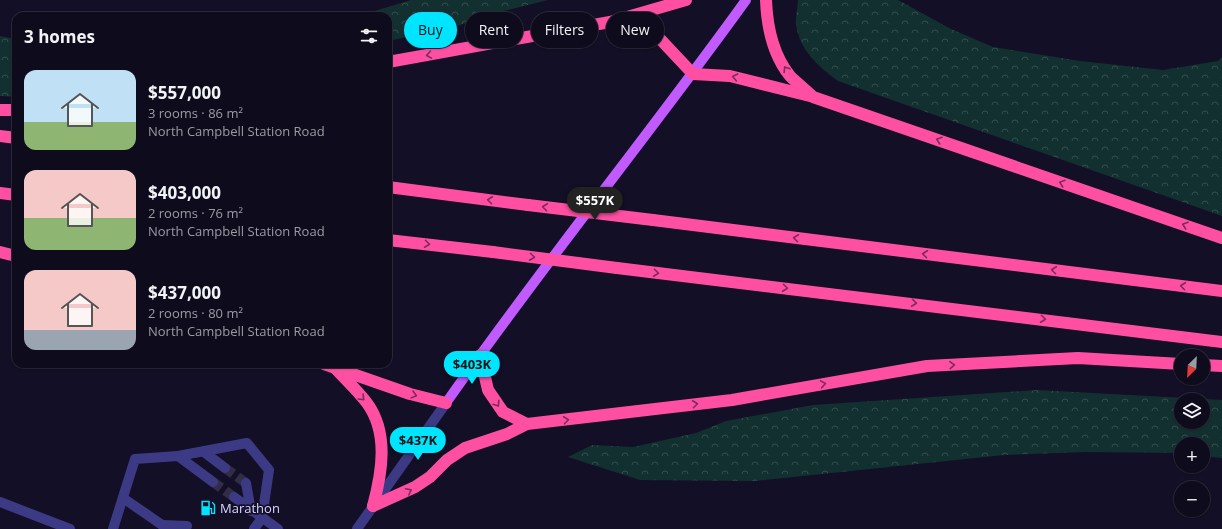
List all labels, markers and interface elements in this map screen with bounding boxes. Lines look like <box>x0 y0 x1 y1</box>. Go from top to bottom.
chip: Buy <box>404 12 457 48</box>
chip: Rent <box>465 12 523 48</box>
chip: Filters <box>531 12 598 48</box>
chip: New <box>606 12 664 48</box>
text: 3 homes <box>24 25 95 48</box>
icon: filters <box>358 25 380 47</box>
one-way arrow <box>426 50 432 59</box>
one-way arrow <box>784 66 791 73</box>
one-way arrow <box>732 73 738 82</box>
text: $557,000 <box>148 81 221 104</box>
icon: home <box>56 86 104 134</box>
text: 3 rooms · 86 m² <box>148 104 243 122</box>
text: North Campbell Station Road <box>148 122 325 140</box>
one-way arrow <box>936 137 943 145</box>
one-way arrow <box>1059 179 1066 187</box>
text: $403,000 <box>148 181 221 204</box>
icon: home <box>56 186 104 234</box>
pin: $557K <box>567 187 623 221</box>
text: $557K <box>576 191 614 209</box>
one-way arrow <box>487 196 493 205</box>
one-way arrow <box>542 203 548 212</box>
text: 2 rooms · 76 m² <box>148 204 243 222</box>
one-way arrow <box>1182 221 1189 230</box>
text: North Campbell Station Road <box>148 222 325 240</box>
one-way arrow <box>793 234 799 243</box>
one-way arrow <box>424 239 430 248</box>
one-way arrow <box>922 250 928 259</box>
one-way arrow <box>529 252 535 261</box>
one-way arrow <box>1051 266 1057 275</box>
one-way arrow <box>653 268 659 277</box>
text: $437,000 <box>148 281 221 304</box>
one-way arrow <box>1180 282 1186 291</box>
one-way arrow <box>782 283 788 292</box>
icon: home <box>56 286 104 334</box>
one-way arrow <box>911 298 917 307</box>
text: 2 rooms · 80 m² <box>148 304 243 322</box>
one-way arrow <box>1040 314 1046 323</box>
text: North Campbell Station Road <box>148 322 325 340</box>
north arrow <box>1174 349 1210 385</box>
map controls <box>1174 349 1210 517</box>
pin: $403K <box>444 351 500 385</box>
text: $403K <box>453 355 491 373</box>
one-way arrow <box>949 360 955 369</box>
one-way arrow <box>820 380 826 389</box>
one-way arrow <box>410 390 417 399</box>
one-way arrow <box>357 393 365 401</box>
button: layers <box>1174 393 1210 429</box>
one-way arrow <box>492 400 500 407</box>
one-way arrow <box>692 400 698 409</box>
one-way arrow <box>563 416 569 425</box>
pin: $437K <box>390 427 446 461</box>
text: $437K <box>399 431 437 449</box>
button: + <box>1174 437 1210 473</box>
button: − <box>1174 481 1210 517</box>
one-way arrow <box>404 488 412 495</box>
fuel station icon: Marathon <box>199 499 217 517</box>
place label: Marathon <box>220 499 280 517</box>

